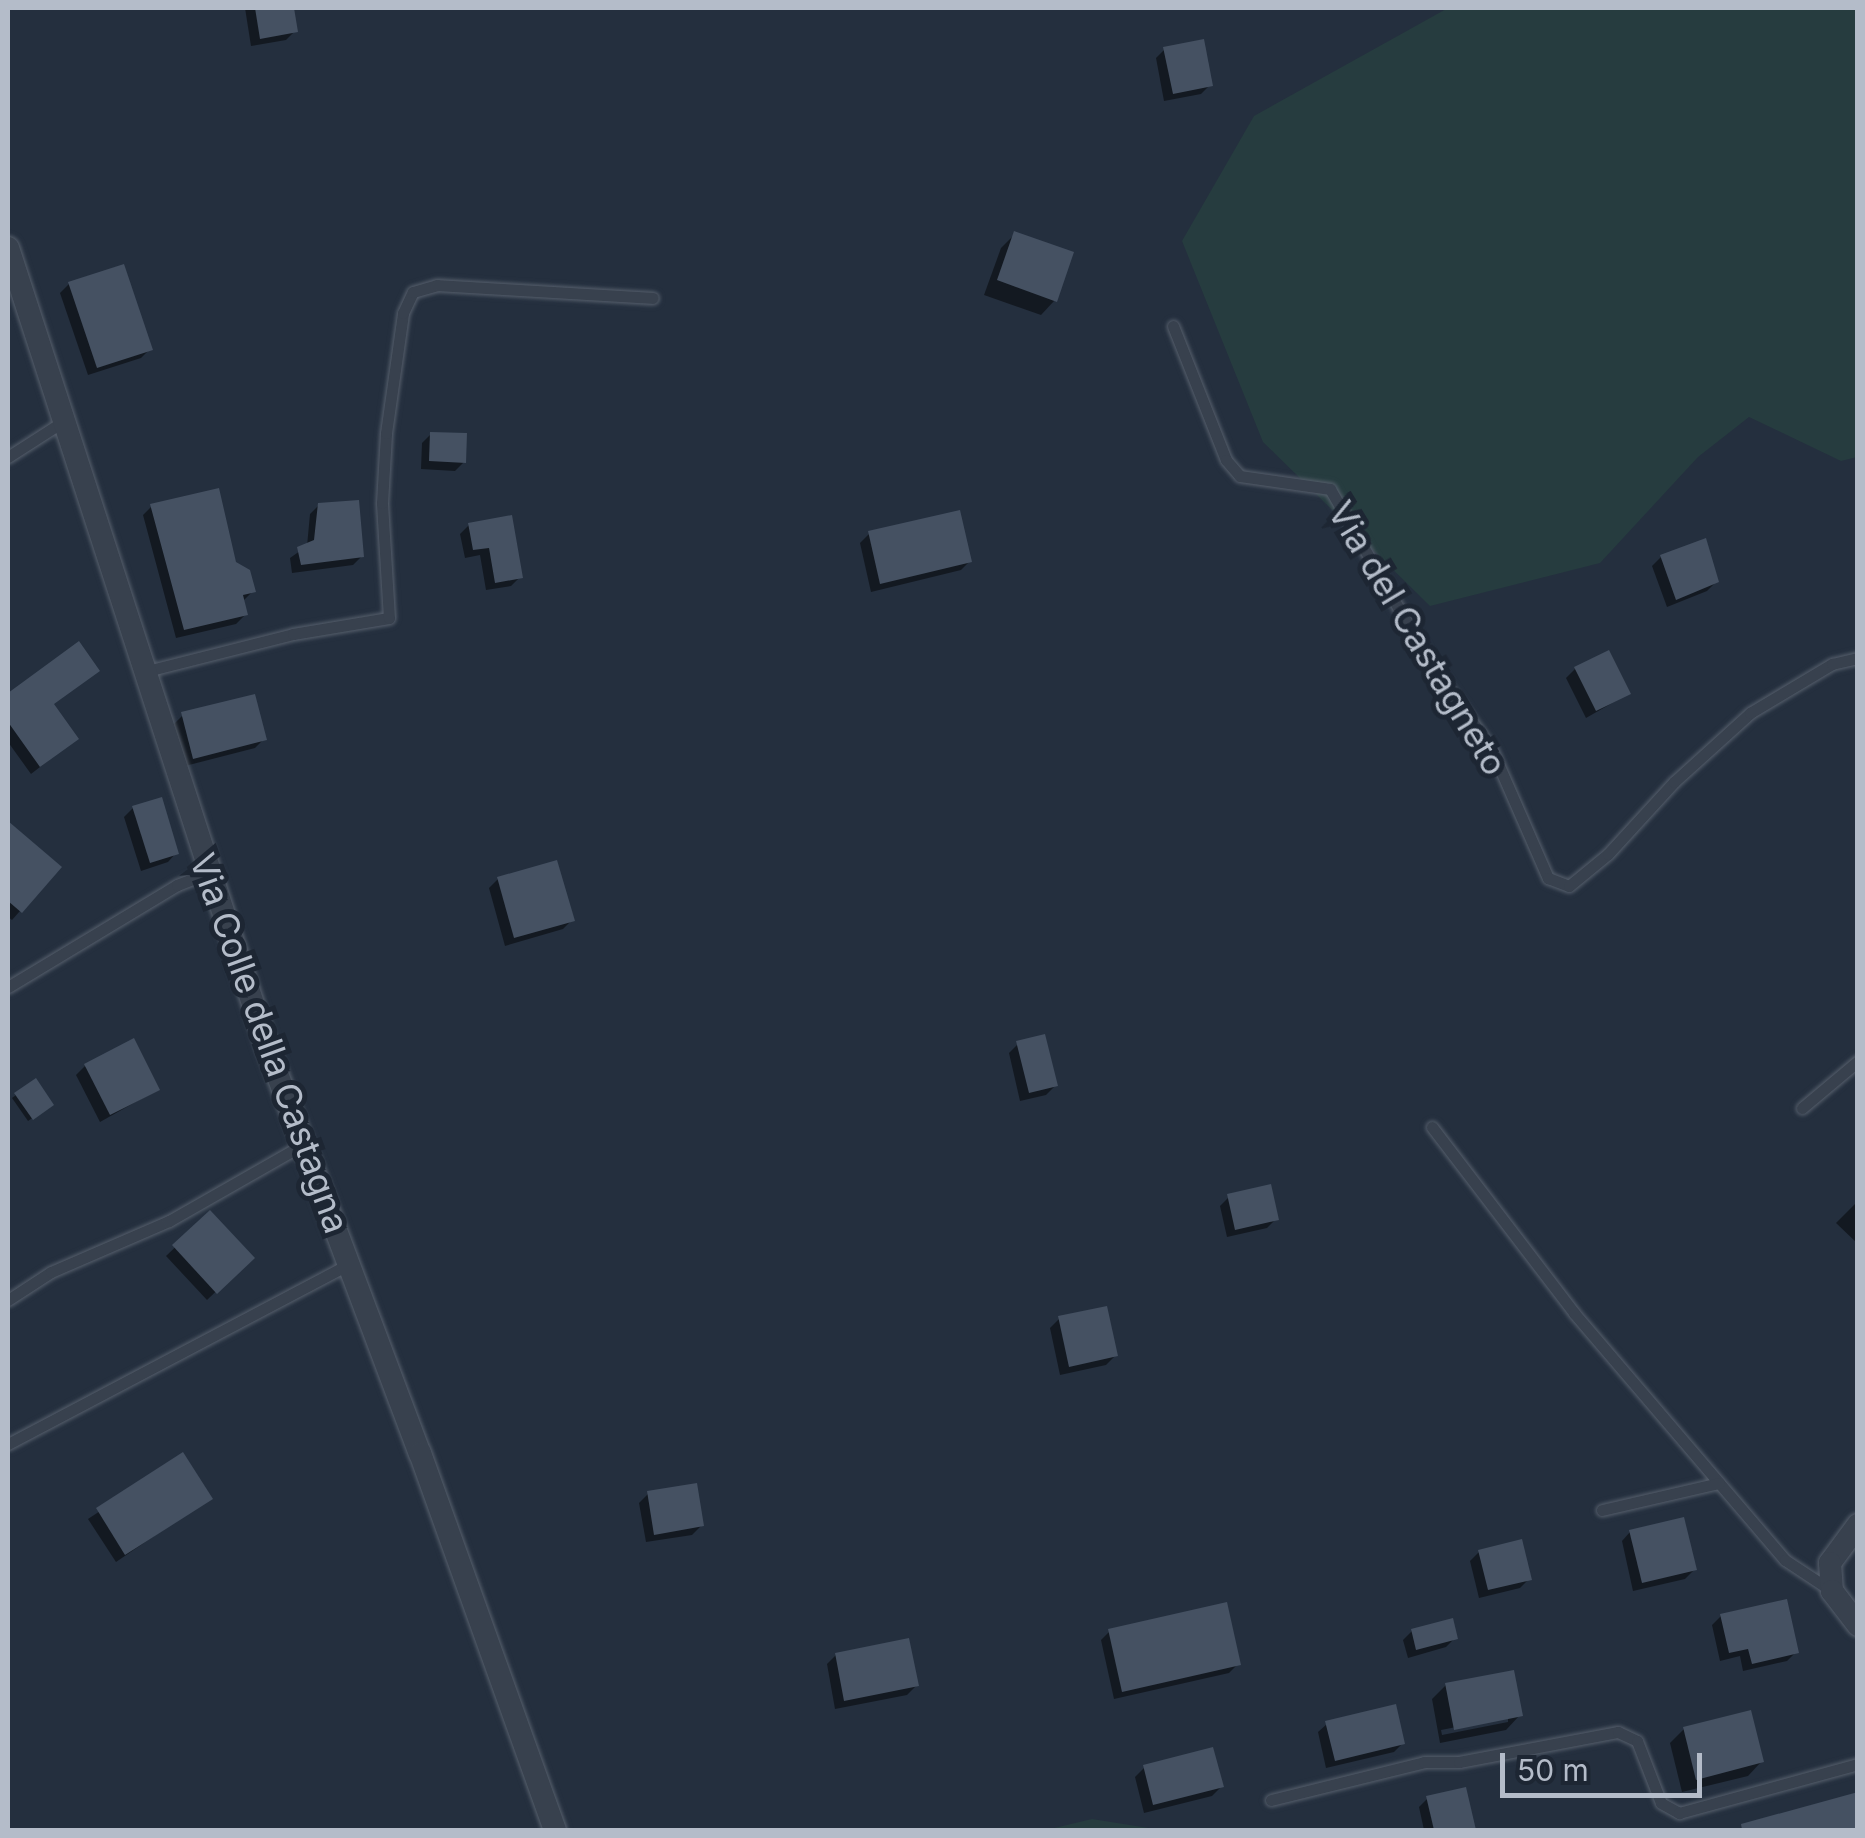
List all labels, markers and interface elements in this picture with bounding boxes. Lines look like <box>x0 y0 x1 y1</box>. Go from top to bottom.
street label: Via del Castagneto <box>1320 494 1516 782</box>
street label: Via Colle della Castagna <box>182 847 358 1239</box>
scale bar <box>1505 1733 1708 1795</box>
text: 50 m <box>1517 1752 1589 1788</box>

